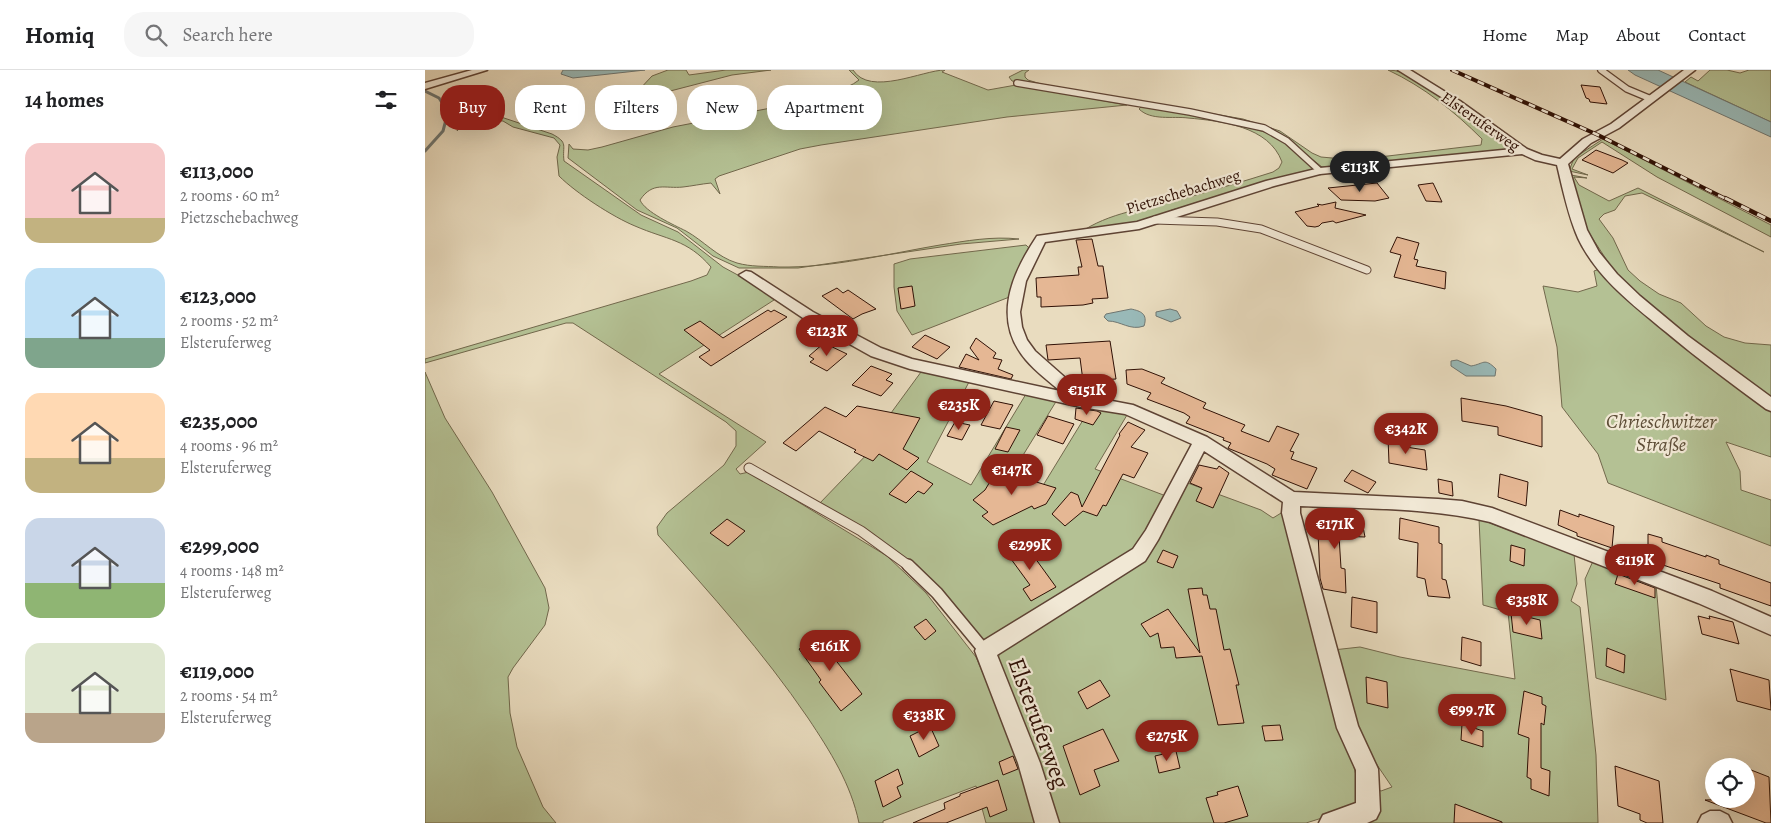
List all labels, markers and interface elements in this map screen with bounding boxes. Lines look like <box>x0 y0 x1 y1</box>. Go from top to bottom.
search box <box>124 12 474 57</box>
text: Homiq <box>25 19 94 51</box>
icon: search <box>142 21 170 49</box>
text: Search here <box>182 22 273 48</box>
text: Home <box>1482 23 1527 47</box>
text: Map <box>1555 23 1588 47</box>
text: About <box>1616 23 1660 47</box>
text: Contact <box>1688 23 1746 47</box>
chip: Buy <box>440 85 505 130</box>
chip: Rent <box>515 85 585 130</box>
chip: Filters <box>595 85 677 130</box>
chip: New <box>687 85 757 130</box>
chip: Apartment <box>767 85 882 130</box>
text: 14 homes <box>25 86 104 114</box>
icon: filters <box>372 86 400 114</box>
street label: Elsteruferweg <box>1437 87 1524 157</box>
pin: €113K <box>1325 150 1395 193</box>
text: €113K <box>1341 156 1379 178</box>
text: €113,000 <box>180 157 253 185</box>
icon: home <box>65 163 125 223</box>
street label: Pietzschebachweg <box>1123 164 1243 220</box>
text: 2 rooms · 60 m² <box>180 185 280 207</box>
text: Pietzschebachweg <box>180 207 299 229</box>
text: €123,000 <box>180 282 256 310</box>
icon: home <box>65 288 125 348</box>
text: 2 rooms · 52 m² <box>180 310 278 332</box>
pin: €123K <box>792 314 862 357</box>
text: €123K <box>807 320 847 342</box>
text: Elsteruferweg <box>180 332 272 354</box>
pin: €151K <box>1052 374 1122 416</box>
text: €151K <box>1068 379 1106 401</box>
pin: €235K <box>924 388 994 431</box>
text: €235K <box>938 394 980 416</box>
text: €235,000 <box>180 407 258 435</box>
park label: Chrieschwitzer Straße <box>1606 408 1717 458</box>
pin: €342K <box>1371 412 1441 455</box>
icon: home <box>65 413 125 473</box>
text: €342K <box>1385 418 1427 440</box>
text: 4 rooms · 96 m² <box>180 435 278 457</box>
pin: €147K <box>977 454 1047 496</box>
text: Elsteruferweg <box>180 457 272 479</box>
text: €147K <box>992 459 1032 481</box>
pin: €171K <box>1300 508 1370 550</box>
text: €171K <box>1316 513 1354 535</box>
pin: €299K <box>995 528 1065 571</box>
text: €299,000 <box>180 532 259 560</box>
text: €299K <box>1009 534 1051 556</box>
icon: home <box>65 538 125 598</box>
pin: €119K <box>1600 544 1670 586</box>
text: €119K <box>1616 549 1654 571</box>
text: 4 rooms · 148 m² <box>180 560 284 582</box>
text: Elsteruferweg <box>180 582 272 604</box>
pin: €358K <box>1492 584 1562 626</box>
text: €358K <box>1506 589 1548 611</box>
pin: €161K <box>795 630 865 672</box>
text: €161K <box>811 635 849 657</box>
street label: Elsteruferweg <box>1000 653 1078 793</box>
text: €119,000 <box>180 657 254 685</box>
icon: home <box>65 663 125 723</box>
text: 2 rooms · 54 m² <box>180 685 278 707</box>
pin: €99.7K <box>1431 694 1513 736</box>
pin: €338K <box>889 698 959 741</box>
text: €99.7K <box>1449 699 1495 721</box>
text: €338K <box>903 704 945 726</box>
text: Elsteruferweg <box>180 707 272 729</box>
pin: €275K <box>1132 720 1202 762</box>
text: €275K <box>1146 725 1188 747</box>
map controls <box>1705 758 1755 808</box>
button: locate <box>1705 758 1755 808</box>

